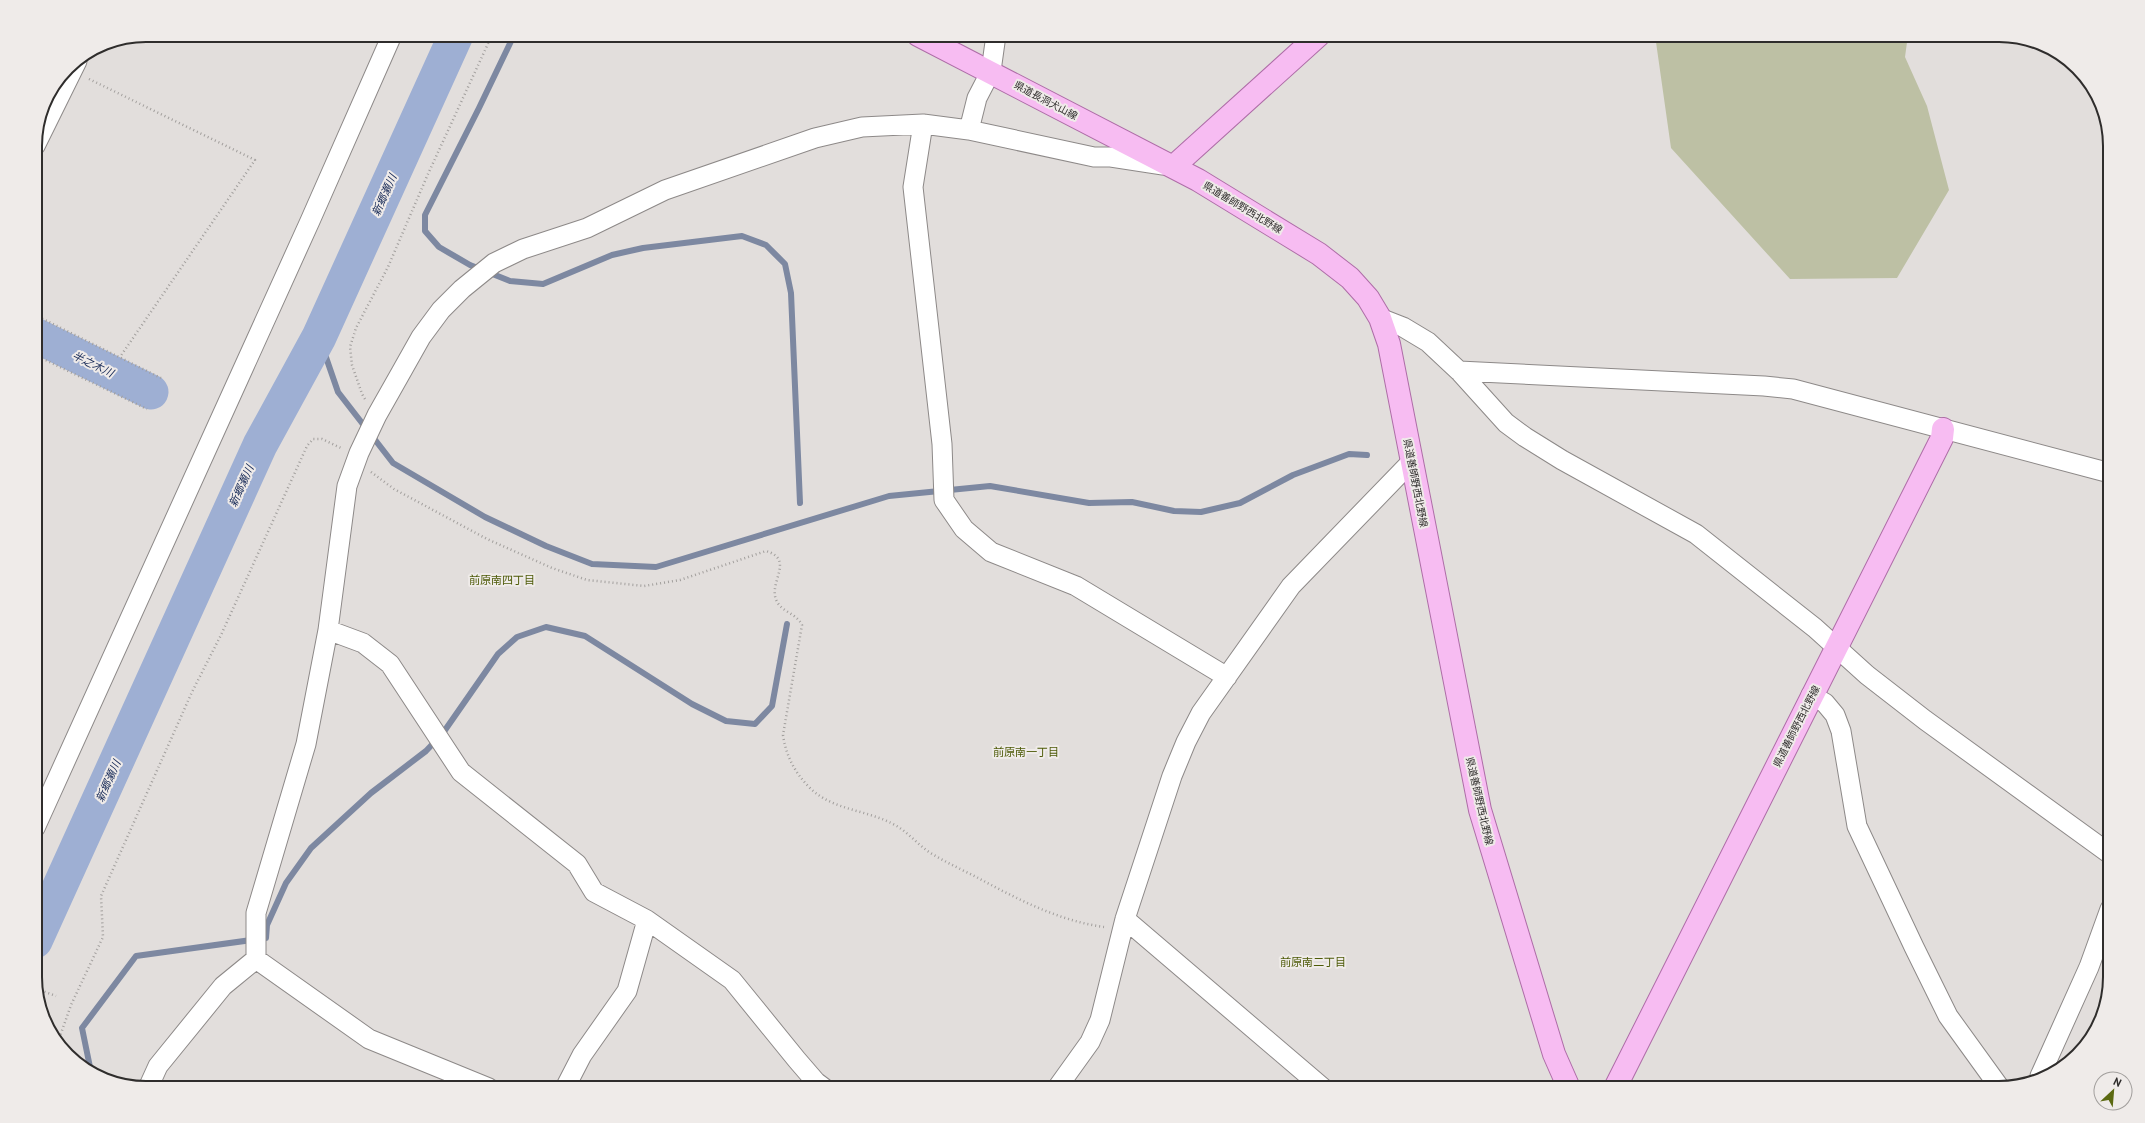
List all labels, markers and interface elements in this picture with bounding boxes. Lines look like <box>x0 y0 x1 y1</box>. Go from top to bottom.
street label: 県道長洞犬山線 <box>1012 78 1080 123</box>
water label: 新郷瀬川 <box>369 171 400 218</box>
street label: 県道善師野西北野線 <box>1201 179 1285 236</box>
water label: 半之木川 <box>70 348 117 380</box>
street label: 県道善師野西北野線 <box>1401 438 1430 529</box>
water label: 新郷瀬川 <box>226 462 257 509</box>
district label: 前原南四丁目 <box>469 573 535 587</box>
street label: 県道善師野西北野線 <box>1770 683 1823 769</box>
district label: 前原南一丁目 <box>993 745 1059 759</box>
street label: 県道善師野西北野線 <box>1463 756 1496 846</box>
water label: 新郷瀬川 <box>93 757 124 804</box>
district label: 前原南二丁目 <box>1280 955 1346 969</box>
north arrow <box>2093 1071 2133 1111</box>
text: N <box>2111 1074 2124 1090</box>

